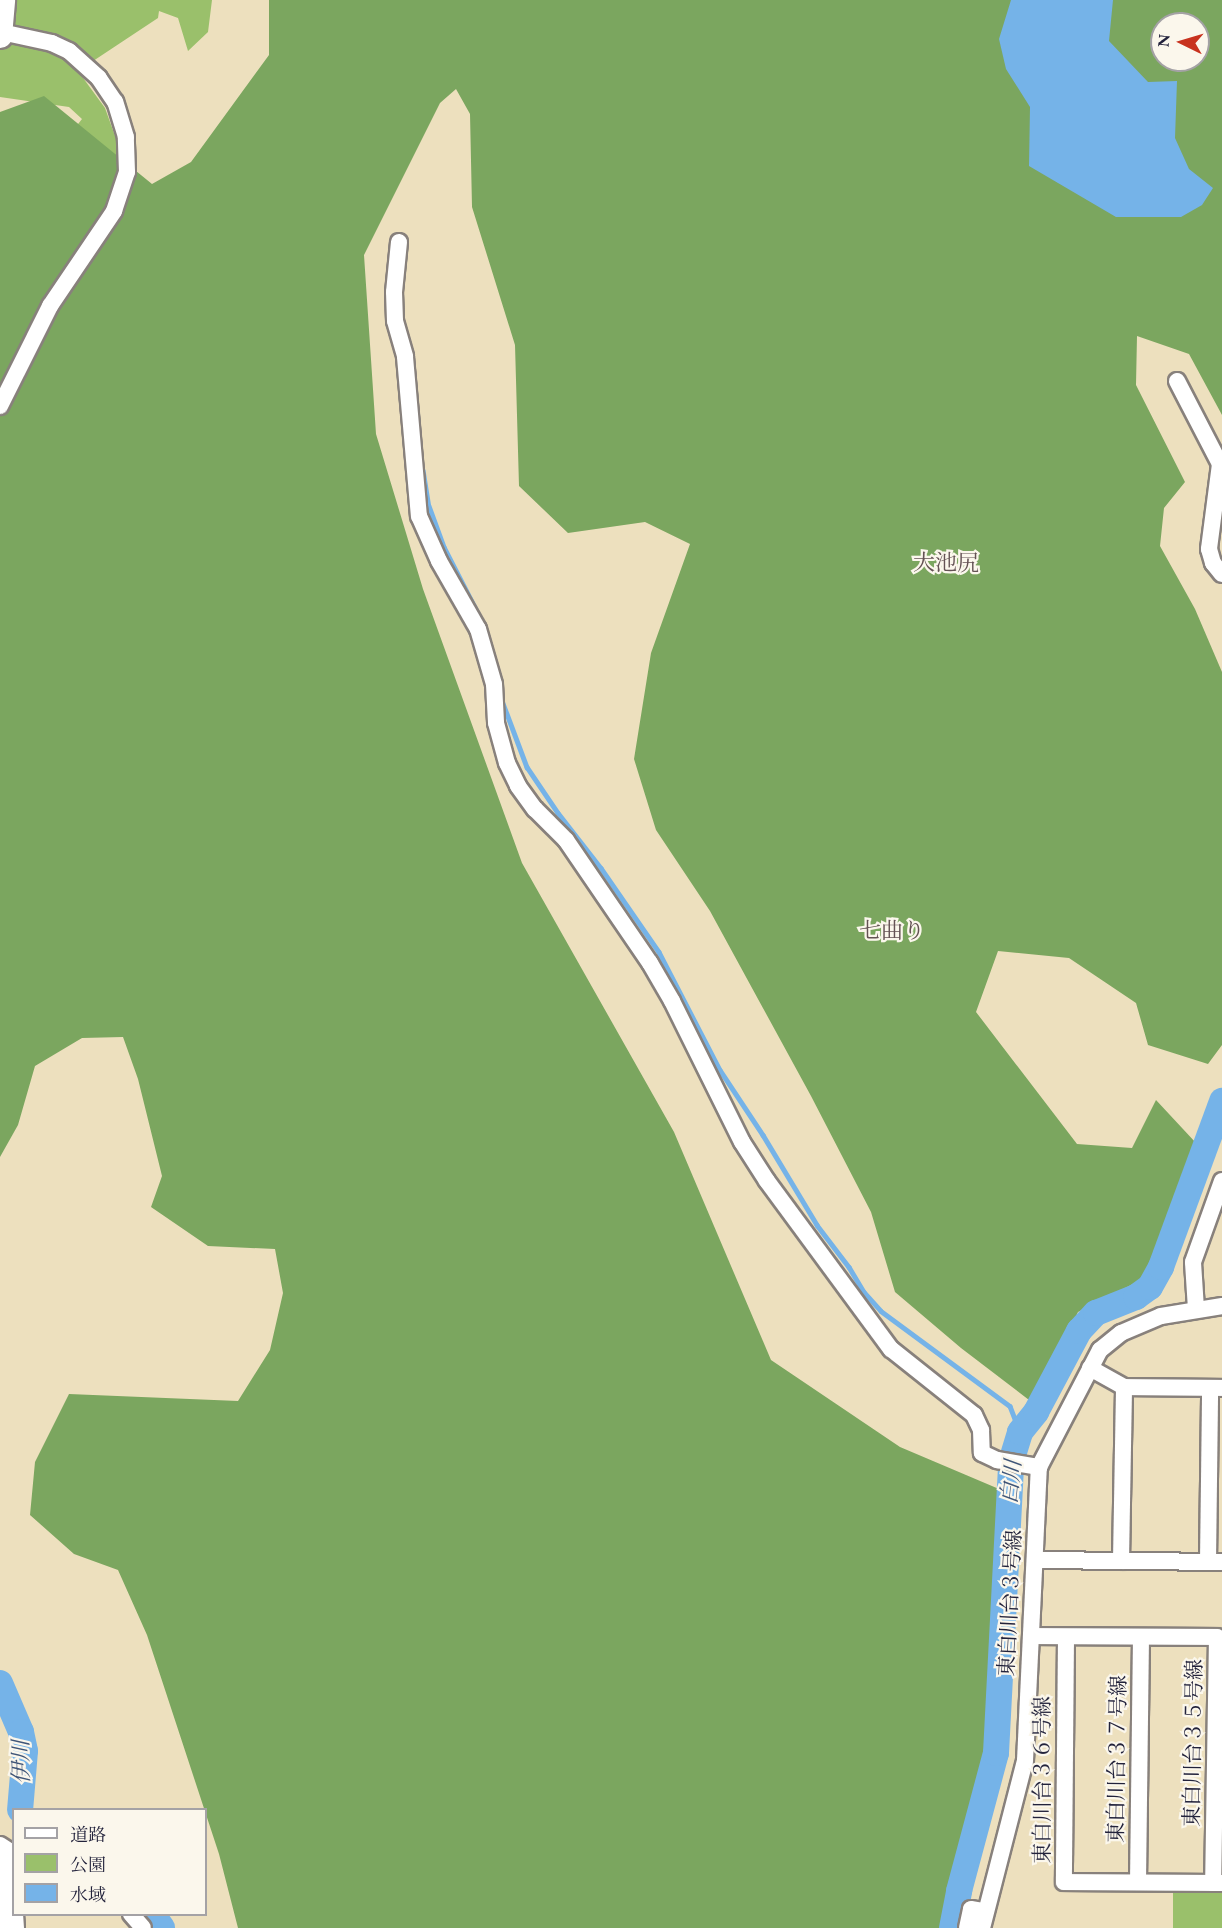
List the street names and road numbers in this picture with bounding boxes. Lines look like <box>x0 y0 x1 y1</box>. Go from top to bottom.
street label: 東白川台３号線 <box>994 1529 1026 1677</box>
street label: 東白川台３５号線 <box>1179 1659 1207 1827</box>
street label: 東白川台３７号線 <box>1103 1675 1131 1843</box>
street label: 東白川台３６号線 <box>1029 1696 1055 1864</box>

